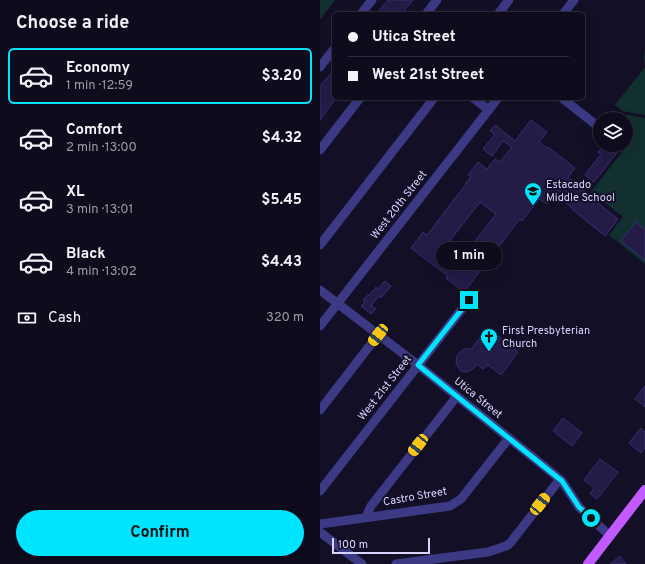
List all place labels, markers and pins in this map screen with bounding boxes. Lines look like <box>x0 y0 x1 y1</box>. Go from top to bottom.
place label: Estacado Middle School <box>546 178 615 205</box>
school or university icon: Estacado Middle School <box>523 181 543 206</box>
place label: First Presbyterian Church <box>502 324 590 351</box>
church icon: First Presbyterian Church <box>479 327 499 352</box>

